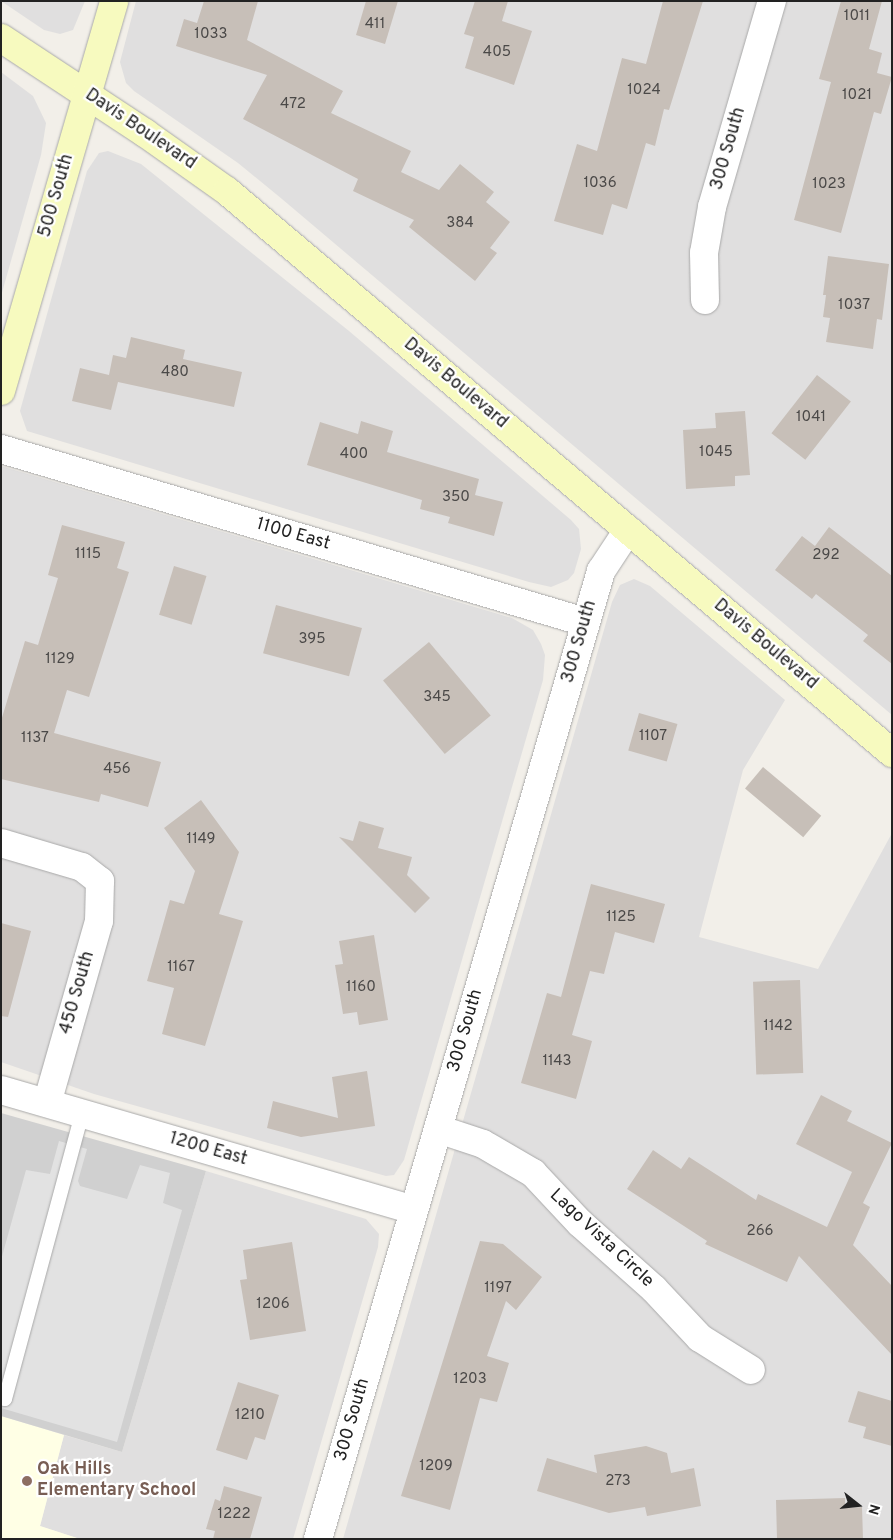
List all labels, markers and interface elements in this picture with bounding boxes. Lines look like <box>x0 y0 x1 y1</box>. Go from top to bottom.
house number: 1011 <box>844 8 870 26</box>
house number: 411 <box>365 16 385 34</box>
house number: 1033 <box>194 26 228 44</box>
house number: 405 <box>483 44 511 62</box>
house number: 1024 <box>627 82 661 100</box>
street label: Davis Boulevard <box>80 85 200 175</box>
house number: 1021 <box>842 87 872 105</box>
house number: 472 <box>280 96 306 114</box>
street label: 300 South <box>707 105 751 193</box>
street label: 500 South <box>35 152 79 240</box>
house number: 1036 <box>583 175 617 193</box>
house number: 1023 <box>812 176 846 194</box>
house number: 384 <box>446 215 474 233</box>
house number: 1037 <box>838 297 870 315</box>
street label: Davis Boulevard <box>399 334 511 434</box>
house number: 480 <box>161 364 189 382</box>
house number: 1041 <box>796 409 826 427</box>
house number: 1045 <box>699 444 733 462</box>
house number: 400 <box>340 446 368 464</box>
house number: 350 <box>442 489 470 507</box>
street label: 1100 East <box>254 514 332 556</box>
house number: 1115 <box>75 546 101 564</box>
house number: 292 <box>812 547 840 565</box>
street label: Davis Boulevard <box>709 595 821 695</box>
street label: 300 South <box>558 598 602 686</box>
house number: 395 <box>299 631 325 649</box>
house number: 1129 <box>45 651 75 669</box>
house number: 345 <box>423 689 451 707</box>
house number: 1107 <box>639 728 667 746</box>
house number: 1137 <box>21 730 49 748</box>
house number: 456 <box>103 761 131 779</box>
house number: 1149 <box>187 831 215 849</box>
house number: 1125 <box>606 909 636 927</box>
street label: 450 South <box>56 949 100 1037</box>
house number: 1167 <box>167 959 195 977</box>
house number: 1160 <box>346 979 376 997</box>
street label: 300 South <box>444 987 488 1075</box>
house number: 1142 <box>763 1018 793 1036</box>
house number: 1143 <box>542 1053 572 1071</box>
street label: 1200 East <box>166 1129 250 1171</box>
street label: Lago Vista Circle <box>544 1185 658 1293</box>
house number: 266 <box>746 1223 774 1241</box>
house number: 1197 <box>484 1280 512 1298</box>
house number: 1206 <box>256 1296 290 1314</box>
house number: 1203 <box>453 1371 487 1389</box>
street label: 300 South <box>331 1376 375 1464</box>
house number: 1210 <box>235 1407 265 1425</box>
house number: 1209 <box>419 1458 453 1476</box>
place label: Oak Hills Elementary School <box>37 1460 196 1502</box>
house number: 273 <box>605 1473 631 1491</box>
marker: Oak Hills Elementary School <box>21 1475 33 1487</box>
north arrow <box>833 1480 883 1530</box>
text: N <box>863 1502 882 1516</box>
house number: 1222 <box>217 1506 251 1524</box>

